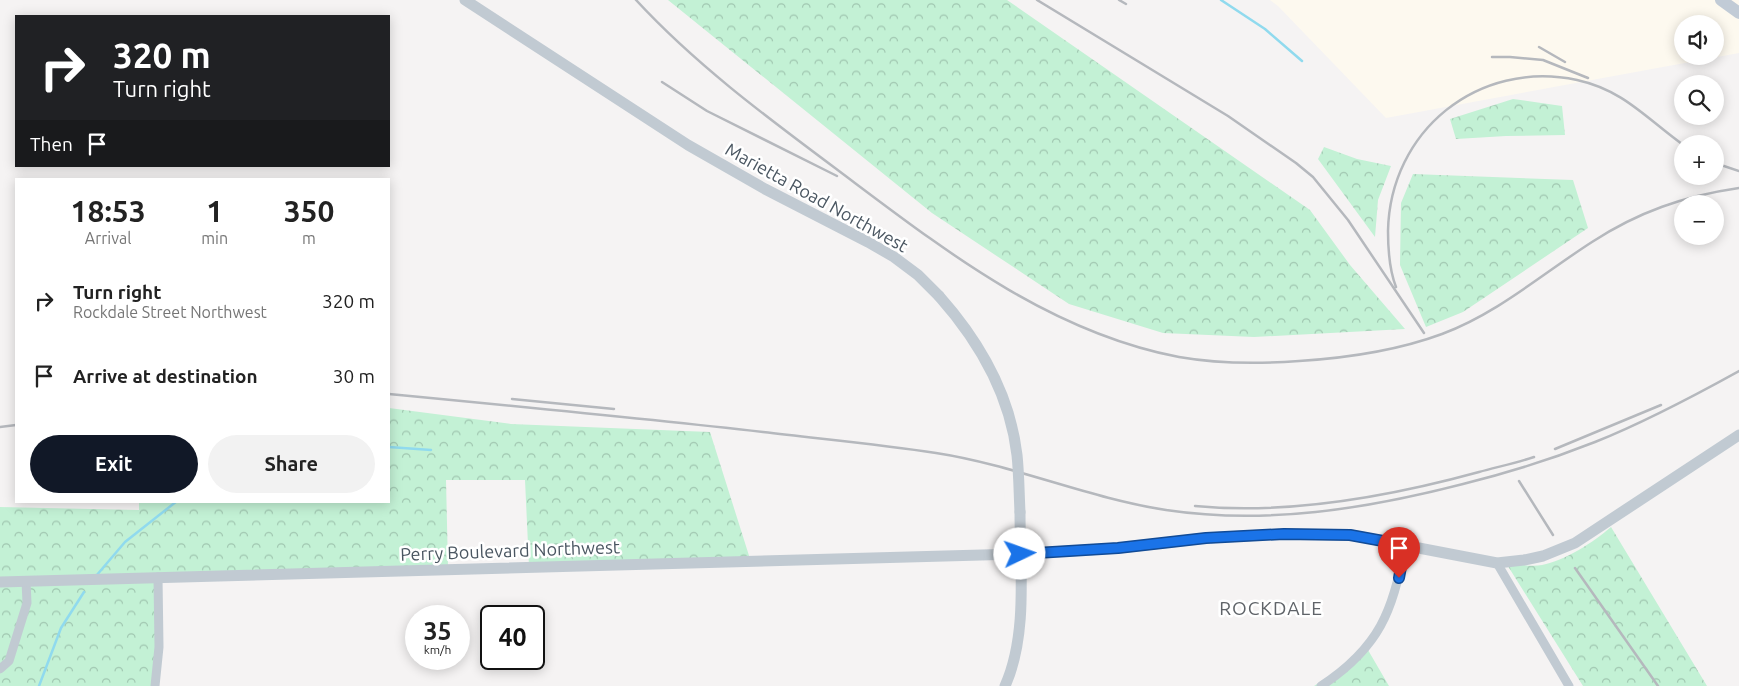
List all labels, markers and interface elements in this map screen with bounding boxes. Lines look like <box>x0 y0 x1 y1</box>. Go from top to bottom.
map controls <box>1674 15 1724 245</box>
button: sound <box>1674 15 1724 65</box>
icon: right <box>30 35 95 100</box>
text: 320 m <box>113 35 211 75</box>
button: search <box>1674 75 1724 125</box>
text: Turn right <box>113 76 211 101</box>
icon: arrive <box>83 130 111 158</box>
text: Then <box>30 133 73 155</box>
button: + <box>1674 135 1724 185</box>
street label: Marietta Road Northwest <box>722 138 912 256</box>
text: 18:53 <box>71 194 146 228</box>
text: 1 <box>206 194 223 228</box>
text: 350 <box>284 194 334 228</box>
button: − <box>1674 195 1724 245</box>
text: Arrival <box>85 229 131 247</box>
text: min <box>201 229 228 247</box>
text: m <box>302 229 316 247</box>
text: Turn right <box>73 281 161 303</box>
icon: right <box>30 287 58 315</box>
text: 320 m <box>322 290 375 312</box>
text: Rockdale Street Northwest <box>73 303 267 321</box>
icon: arrive <box>30 362 58 390</box>
text: Arrive at destination <box>73 365 258 387</box>
text: 30 m <box>333 365 375 387</box>
button: Exit <box>30 435 198 493</box>
button: Share <box>208 435 375 493</box>
position arrow <box>993 527 1045 579</box>
pin <box>1378 527 1420 578</box>
icon: arrive <box>1385 534 1413 562</box>
street label: Perry Boulevard Northwest <box>400 536 620 564</box>
district label: ROCKDALE <box>1219 597 1323 619</box>
speed limit sign: 40 <box>480 605 545 670</box>
text: 35 <box>423 617 452 645</box>
text: km/h <box>424 643 451 656</box>

